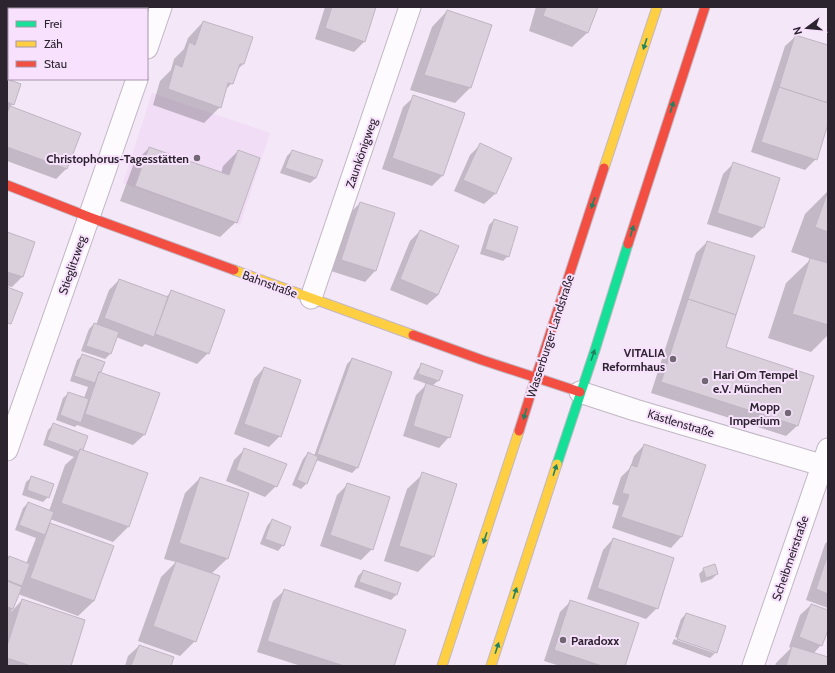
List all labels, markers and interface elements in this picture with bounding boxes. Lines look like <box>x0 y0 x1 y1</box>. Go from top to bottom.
legend <box>8 8 148 80</box>
north arrow <box>787 8 827 48</box>
text: Frei <box>44 16 62 31</box>
text: N <box>790 25 805 36</box>
text: Zäh <box>44 36 63 51</box>
one-way arrow <box>642 38 648 50</box>
text: Stau <box>44 56 67 71</box>
one-way arrow <box>669 101 675 113</box>
street label: Zaunkönigweg <box>342 115 380 190</box>
place label: Christophorus-Tagesstätten <box>46 151 189 166</box>
marker: Christophorus-Tagesstätten <box>192 153 202 163</box>
one-way arrow <box>590 197 596 209</box>
one-way arrow <box>629 225 635 237</box>
street label: Stieglitzweg <box>55 233 89 296</box>
street label: Bahnstraße <box>240 267 300 301</box>
street label: Wasserburger Landstraße <box>523 273 577 399</box>
place label: VITALIA Reformhaus <box>602 345 665 374</box>
one-way arrow <box>590 349 596 361</box>
marker: VITALIA Reformhaus <box>668 354 678 364</box>
place label: Hari Om Tempel e.V. München <box>713 367 798 396</box>
marker: Hari Om Tempel e.V. München <box>700 376 710 386</box>
place label: Mopp Imperium <box>729 399 780 428</box>
street label: Kästlenstraße <box>646 406 716 440</box>
marker: Mopp Imperium <box>783 408 793 418</box>
one-way arrow <box>522 409 528 421</box>
one-way arrow <box>553 463 559 475</box>
street label: Scheibmeirstraße <box>768 514 812 602</box>
one-way arrow <box>482 533 488 545</box>
one-way arrow <box>512 587 518 599</box>
place label: Paradoxx <box>571 633 619 648</box>
marker: Paradoxx <box>558 635 568 645</box>
one-way arrow <box>494 642 500 654</box>

